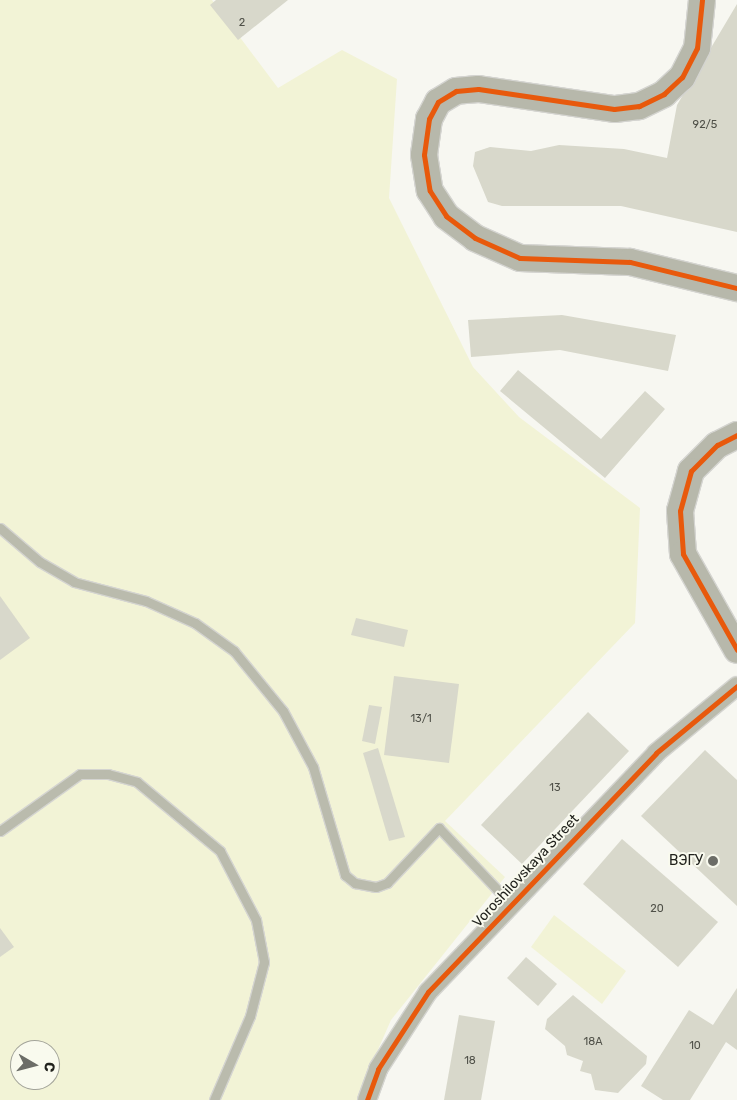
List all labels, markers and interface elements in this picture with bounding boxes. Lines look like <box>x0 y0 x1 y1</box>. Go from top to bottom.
house number: 2 <box>239 16 245 30</box>
house number: 92/5 <box>693 118 717 132</box>
house number: 13/1 <box>410 712 432 726</box>
house number: 13 <box>549 781 561 795</box>
street label: Voroshilovskaya Street <box>469 811 583 931</box>
place label: ВЭГУ <box>669 853 703 869</box>
marker: ВЭГУ <box>707 855 719 867</box>
house number: 20 <box>650 902 664 916</box>
house number: 18А <box>583 1035 603 1049</box>
house number: 10 <box>689 1039 701 1053</box>
north arrow <box>10 1040 60 1090</box>
house number: 18 <box>464 1054 476 1068</box>
text: С <box>40 1061 58 1073</box>

